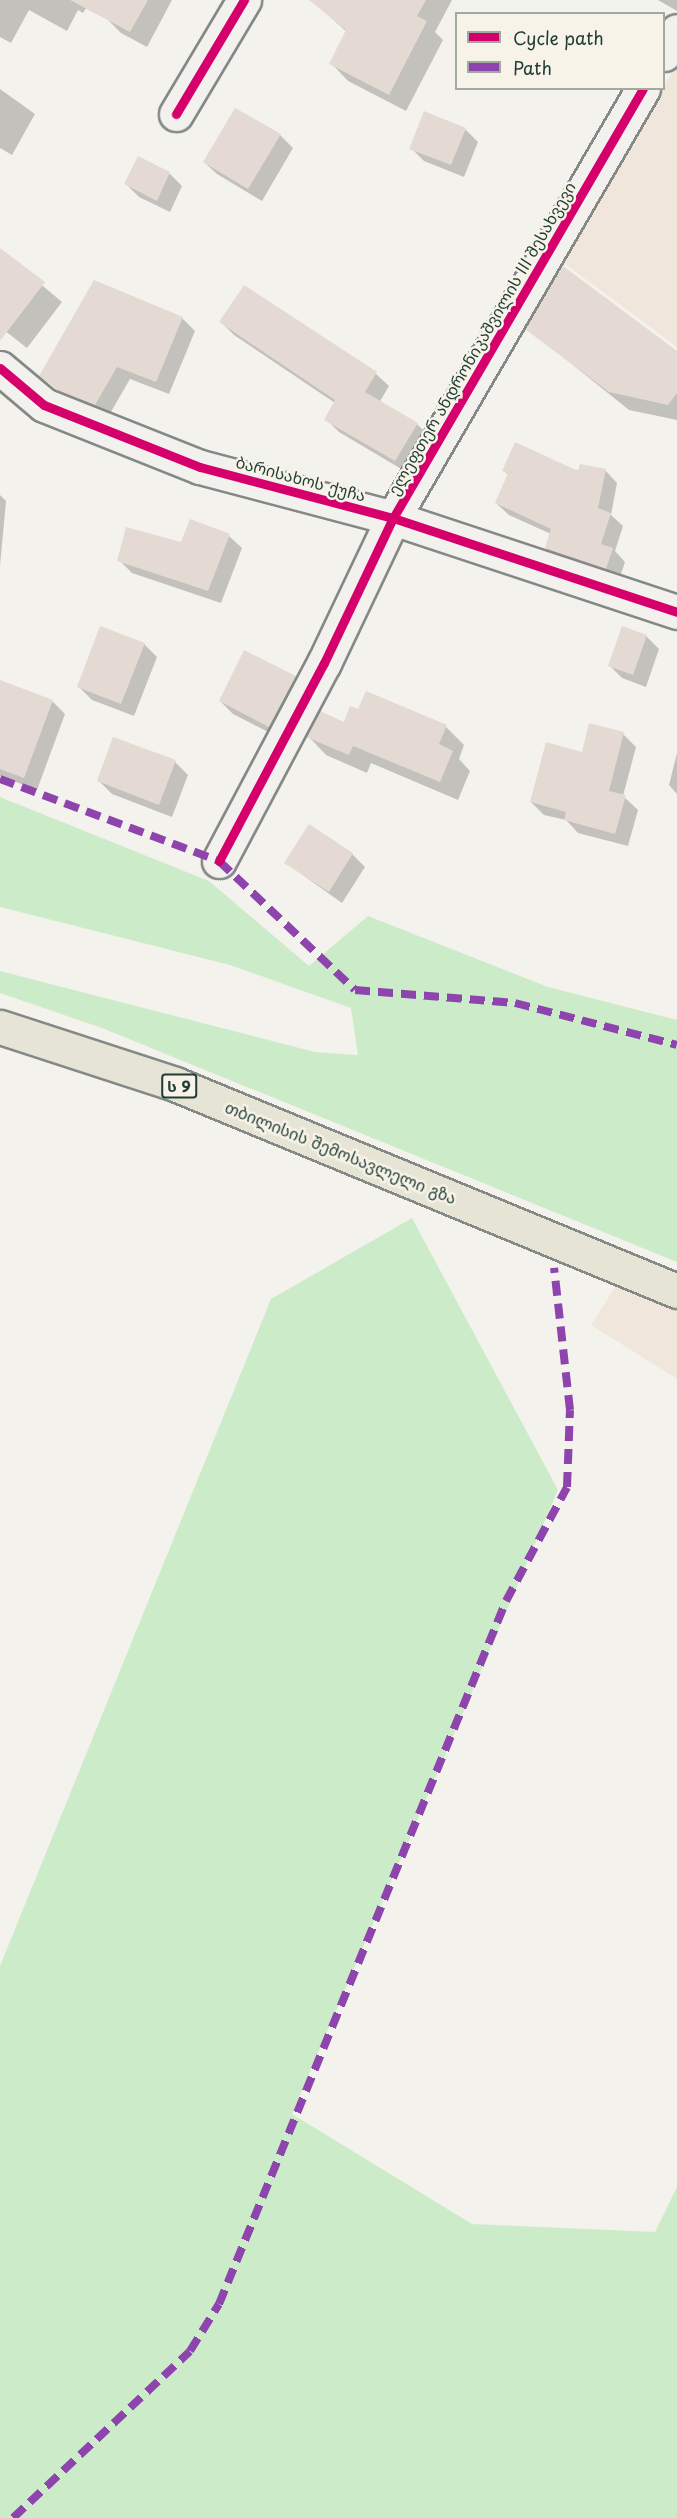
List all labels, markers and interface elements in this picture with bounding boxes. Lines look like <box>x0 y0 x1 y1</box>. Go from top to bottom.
legend <box>455 12 665 90</box>
text: Cycle path <box>513 24 604 51</box>
text: Path <box>513 54 552 81</box>
street label: ელეფთერ ანდრონიკაშვილის III შესახვევი <box>383 178 579 498</box>
street label: ბარისახოს ქუჩა <box>234 451 368 505</box>
road number: ს 9 <box>161 1074 197 1098</box>
street label: თბილისის შემოსავლელი გზა <box>223 1097 459 1207</box>

